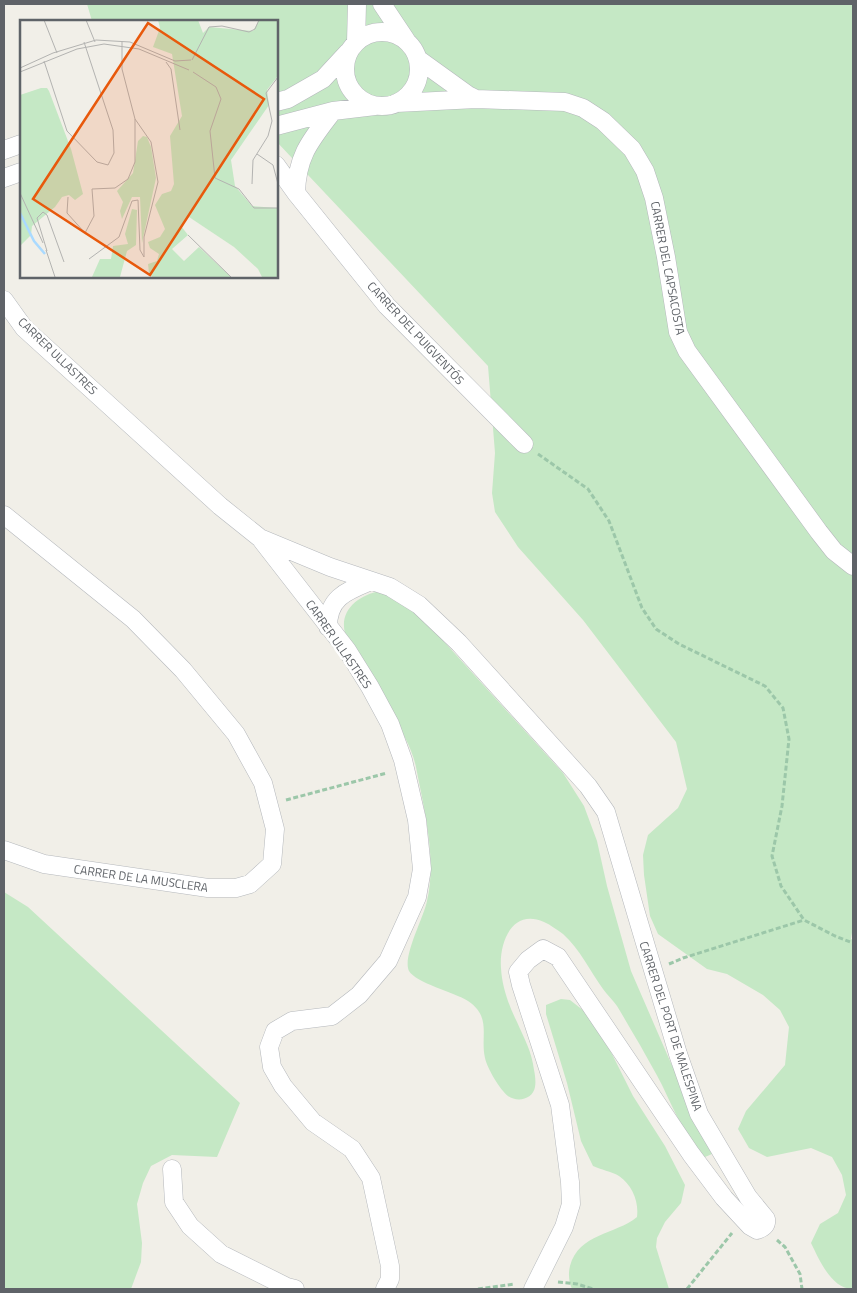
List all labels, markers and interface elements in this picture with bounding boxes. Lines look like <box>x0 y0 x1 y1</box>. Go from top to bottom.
inset map <box>20 20 278 278</box>
street label: CARRER DEL CAPSACOSTA <box>646 200 690 336</box>
street label: CARRER DEL PUIGVENTÓS <box>363 277 469 389</box>
street label: CARRER ULLASTRES <box>14 313 102 399</box>
street label: CARRER ULLASTRES <box>301 596 377 692</box>
street label: CARRER DE LA MUSCLERA <box>73 859 209 897</box>
street label: CARRER DEL PORT DE MALESPINA <box>635 939 707 1113</box>

